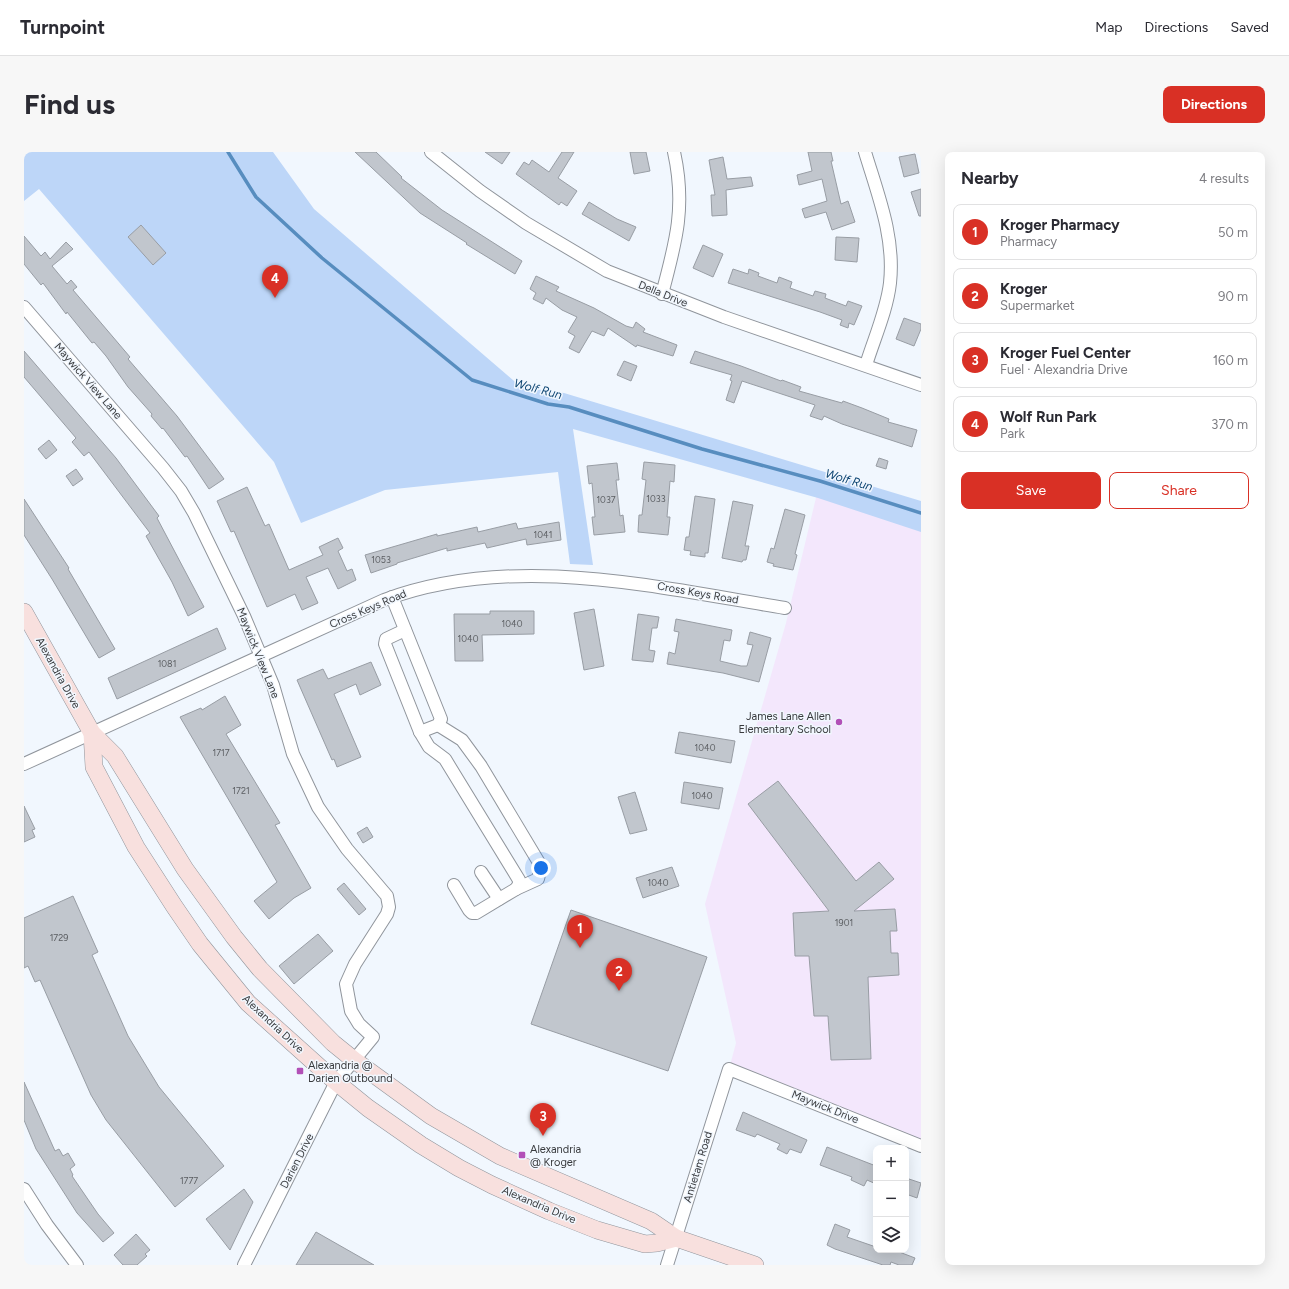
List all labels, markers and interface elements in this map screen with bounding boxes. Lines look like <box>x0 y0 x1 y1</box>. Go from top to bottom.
text: Turnpoint <box>20 16 105 39</box>
text: Map <box>1095 19 1123 36</box>
text: Directions <box>1145 19 1208 36</box>
text: Saved <box>1230 19 1269 36</box>
button: Directions <box>1163 86 1265 123</box>
text: Find us <box>24 87 115 121</box>
text: Nearby <box>961 168 1019 188</box>
text: 4 results <box>1199 171 1249 186</box>
text: Kroger Pharmacy <box>1000 216 1120 234</box>
text: 1 <box>972 225 978 240</box>
text: 50 m <box>1218 225 1248 240</box>
text: Pharmacy <box>1000 234 1057 249</box>
pin: 4 <box>262 265 288 298</box>
street label: Della Drive <box>636 278 690 310</box>
text: Kroger <box>1000 280 1047 298</box>
text: 2 <box>971 289 979 304</box>
text: 90 m <box>1218 289 1248 304</box>
text: Supermarket <box>1000 298 1075 313</box>
street label: Maywick View Lane <box>51 340 125 422</box>
text: Kroger Fuel Center <box>1000 344 1131 362</box>
text: 3 <box>971 353 979 368</box>
text: 160 m <box>1213 353 1248 368</box>
text: Fuel · Alexandria Drive <box>1000 362 1127 377</box>
water label: Wolf Run <box>513 376 564 402</box>
text: Wolf Run Park <box>1000 408 1097 426</box>
text: 4 <box>971 417 979 432</box>
text: 370 m <box>1211 417 1248 432</box>
text: Park <box>1000 426 1025 441</box>
water label: Wolf Run <box>824 466 875 494</box>
button: Save <box>961 472 1101 509</box>
button: Share <box>1109 472 1249 509</box>
house number: 1033 <box>646 493 666 504</box>
house number: 1037 <box>596 494 616 505</box>
house number: 1041 <box>534 529 552 540</box>
house number: 1053 <box>371 554 391 565</box>
street label: Cross Keys Road <box>656 579 740 607</box>
street label: Cross Keys Road <box>328 587 408 631</box>
street label: Maywick View Lane <box>234 606 282 700</box>
house number: 1040 <box>502 618 523 629</box>
house number: 1040 <box>458 633 479 644</box>
street label: Alexandria Drive <box>33 635 83 711</box>
house number: 1081 <box>158 658 176 669</box>
place label: James Lane Allen Elementary School <box>739 710 831 736</box>
marker: James Lane Allen Elementary School <box>834 717 844 727</box>
house number: 1040 <box>695 742 716 753</box>
house number: 1717 <box>212 747 230 758</box>
house number: 1721 <box>232 785 250 796</box>
house number: 1040 <box>692 790 713 801</box>
your location <box>531 858 551 878</box>
house number: 1040 <box>648 877 669 888</box>
pin: 1 <box>567 915 593 948</box>
house number: 1901 <box>835 917 853 928</box>
house number: 1729 <box>50 932 68 943</box>
pin: 2 <box>606 958 632 991</box>
street label: Alexandria Drive <box>240 992 306 1056</box>
place label: Alexandria @ Darien Outbound <box>308 1059 393 1085</box>
marker: Alexandria @ Darien Outbound <box>295 1066 305 1076</box>
street label: Maywick Drive <box>790 1088 860 1126</box>
pin: 3 <box>530 1103 556 1136</box>
street label: Antietam Road <box>681 1130 715 1204</box>
street label: Darien Drive <box>278 1131 316 1191</box>
place label: Alexandria @ Kroger <box>530 1143 581 1169</box>
map controls <box>873 1145 909 1253</box>
button: + <box>873 1145 909 1181</box>
marker: Alexandria @ Kroger <box>517 1150 527 1160</box>
house number: 1777 <box>180 1175 198 1186</box>
button: − <box>873 1181 909 1217</box>
street label: Alexandria Drive <box>500 1184 578 1226</box>
button: layers <box>873 1217 909 1253</box>

